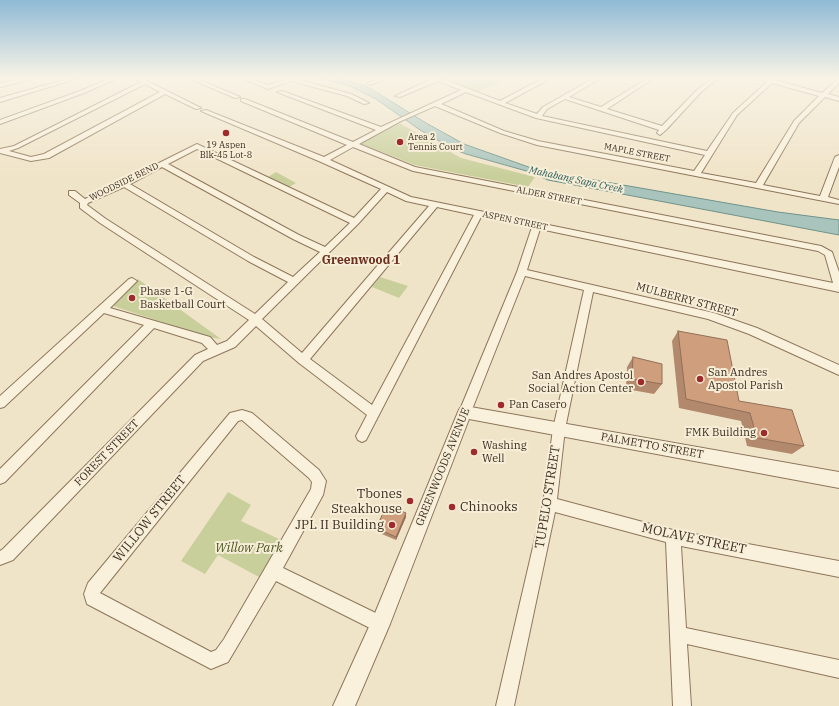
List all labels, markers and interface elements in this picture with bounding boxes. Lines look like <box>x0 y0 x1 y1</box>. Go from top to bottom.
marker: 19 Aspen Blk-45 Lot-8 <box>221 128 231 138</box>
place label: Area 2 Tennis Court <box>408 132 463 153</box>
marker: Area 2 Tennis Court <box>395 137 405 147</box>
place label: 19 Aspen Blk-45 Lot-8 <box>200 140 252 161</box>
street label: MAPLE STREET <box>603 141 671 165</box>
street label: WOODSIDE BEND <box>88 161 160 203</box>
water label: Mahabang Sapa Creek <box>528 164 624 196</box>
street label: ALDER STREET <box>515 184 583 208</box>
street label: ASPEN STREET <box>481 209 549 233</box>
district label: Greenwood 1 <box>322 254 400 268</box>
street label: MULBERRY STREET <box>635 280 739 320</box>
place label: Phase 1-G Basketball Court <box>140 285 226 311</box>
marker: Phase 1-G Basketball Court <box>127 293 137 303</box>
place label: San Andres Apostol Parish <box>708 366 783 392</box>
place label: San Andres Apostol Social Action Center <box>528 369 633 395</box>
marker: San Andres Apostol Parish <box>695 374 705 384</box>
marker: San Andres Apostol Social Action Center <box>636 377 646 387</box>
place label: Pan Casero <box>509 398 567 412</box>
marker: Pan Casero <box>496 400 506 410</box>
street label: GREENWOODS AVENUE <box>413 406 473 528</box>
street label: FOREST STREET <box>72 417 142 489</box>
place label: FMK Building <box>685 426 756 440</box>
marker: FMK Building <box>759 428 769 438</box>
street label: PALMETTO STREET <box>600 430 704 462</box>
place label: Washing Well <box>482 439 527 465</box>
street label: TUPELO STREET <box>532 444 564 550</box>
marker: Washing Well <box>469 447 479 457</box>
street label: WILLOW STREET <box>110 473 190 565</box>
place label: Tbones Steakhouse <box>331 486 402 517</box>
marker: Tbones Steakhouse <box>405 496 415 506</box>
place label: Chinooks <box>460 499 518 515</box>
marker: Chinooks <box>447 502 457 512</box>
place label: JPL II Building <box>295 517 384 533</box>
marker: JPL II Building <box>387 520 397 530</box>
street label: MOLAVE STREET <box>640 520 748 558</box>
park label: Willow Park <box>215 540 283 556</box>

